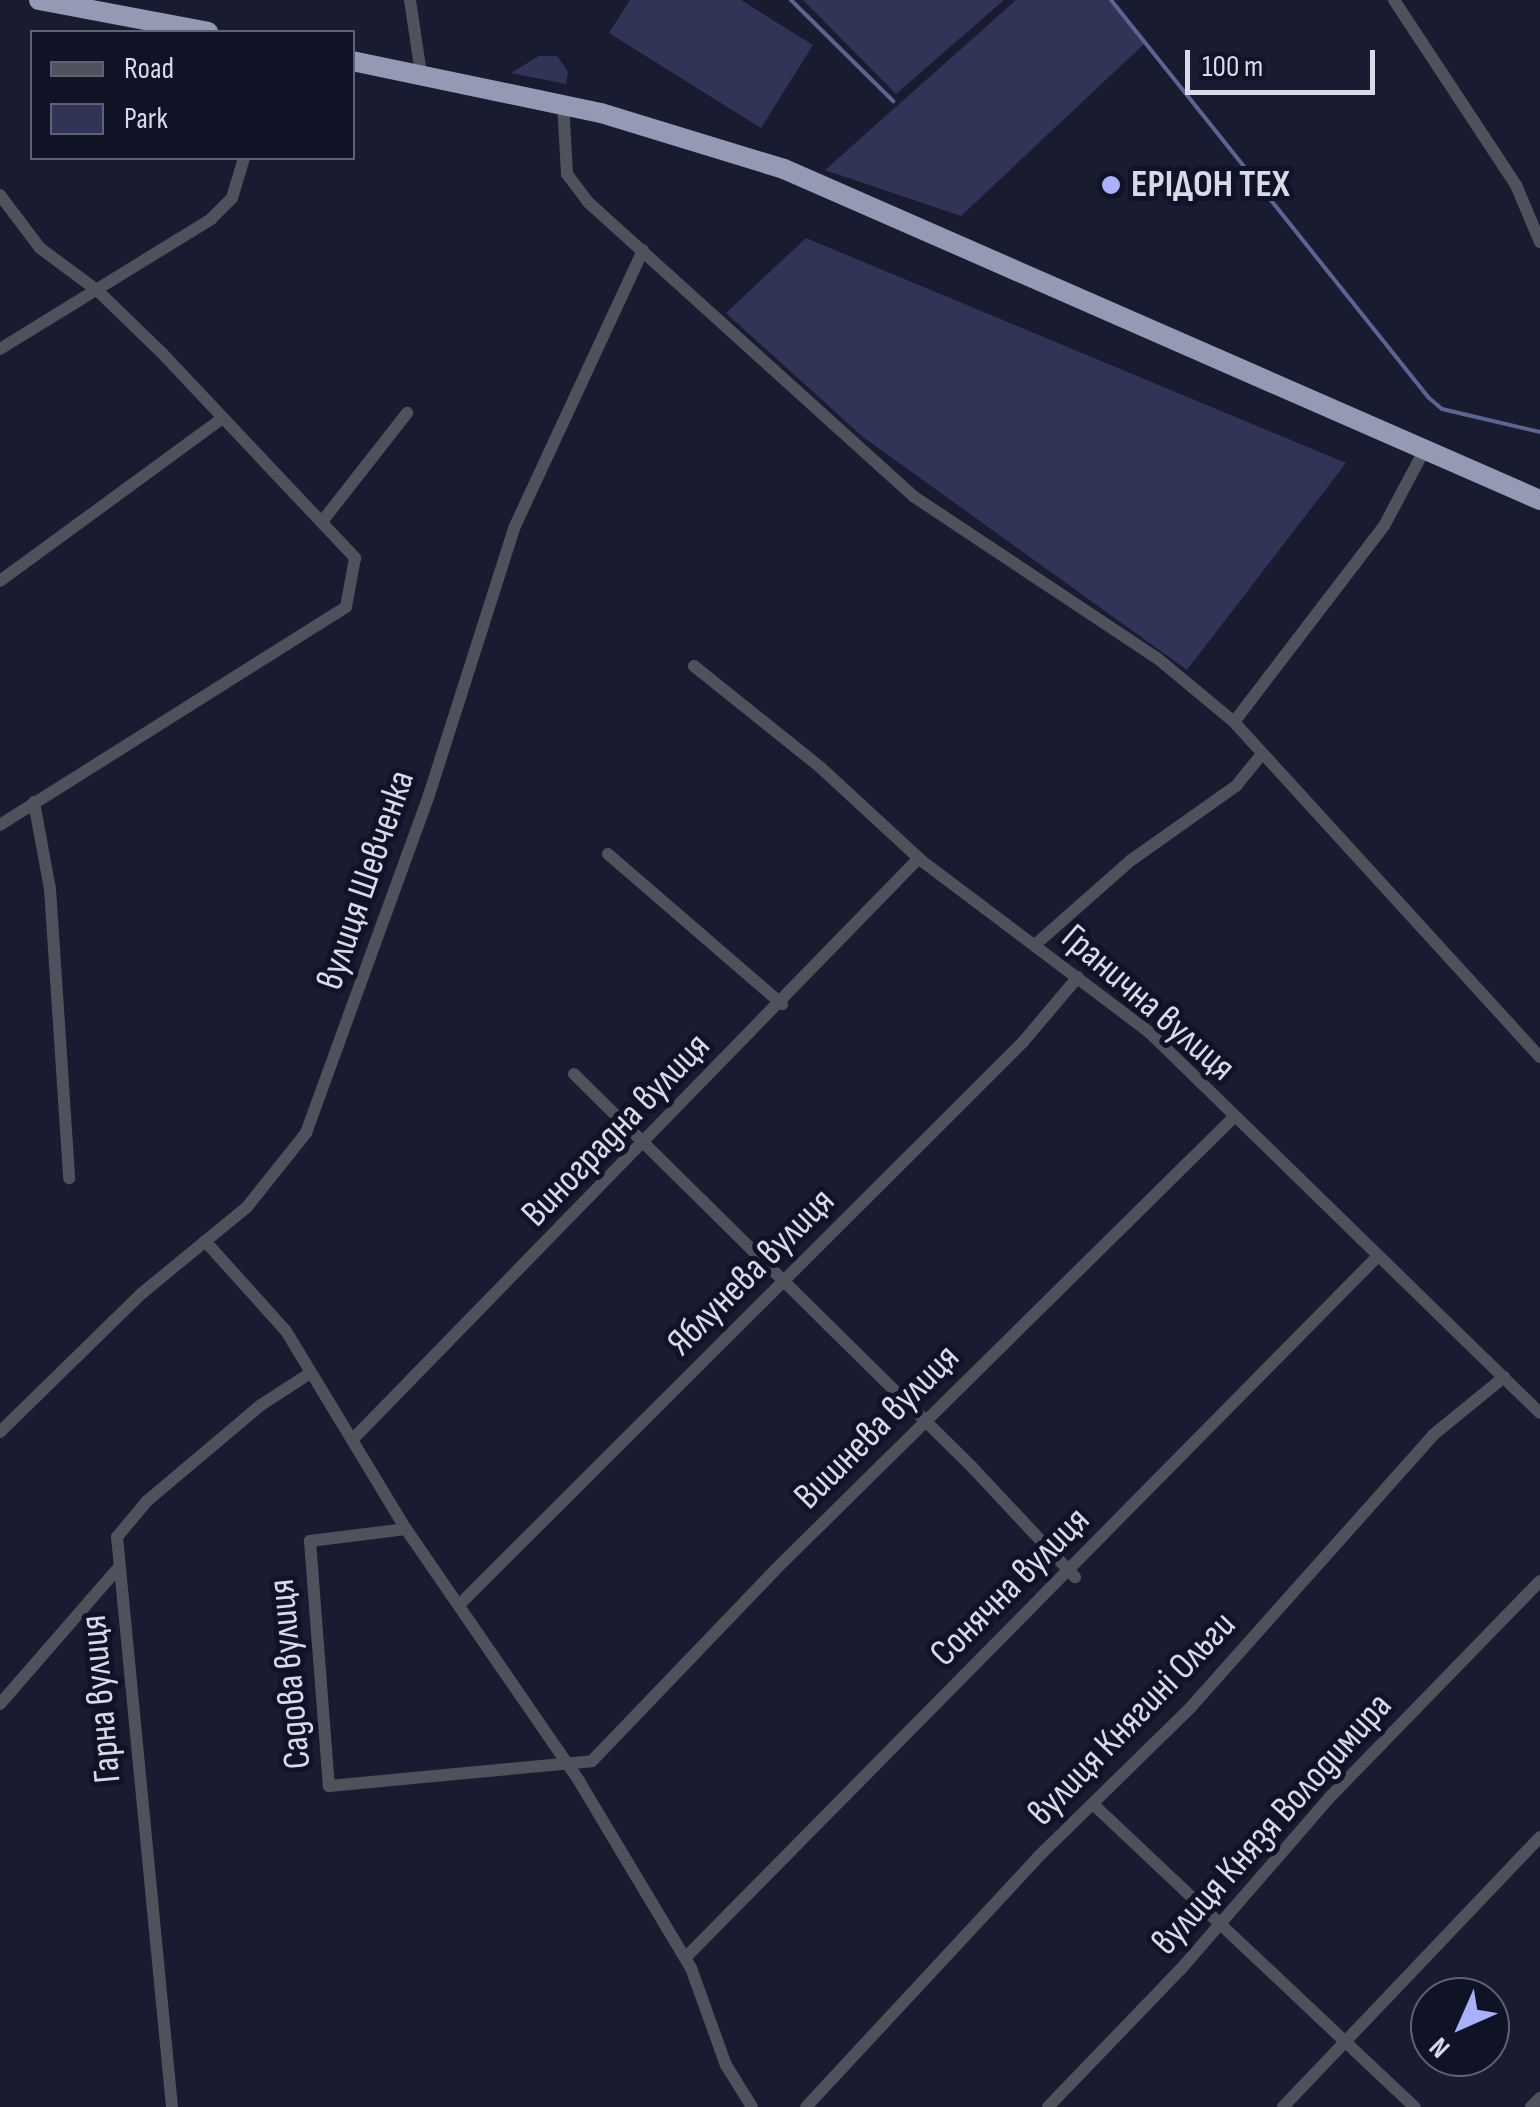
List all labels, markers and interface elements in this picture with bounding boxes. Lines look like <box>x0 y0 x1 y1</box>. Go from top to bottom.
legend <box>30 30 355 160</box>
scale bar <box>1190 30 1380 92</box>
text: 100 m <box>1202 49 1263 85</box>
text: Road <box>124 51 174 87</box>
text: Park <box>124 101 168 137</box>
place label: ЕРІДОН ТЕХ <box>1131 162 1290 208</box>
marker: ЕРІДОН ТЕХ <box>1100 174 1122 196</box>
street label: вулиця Шевченка <box>307 765 425 995</box>
street label: Гранична вулиця <box>1052 915 1244 1091</box>
street label: Виноградна вулиця <box>512 1024 720 1236</box>
street label: Яблунева вулиця <box>658 1179 844 1365</box>
street label: Вишнева вулиця <box>785 1335 969 1519</box>
street label: Сонячна вулиця <box>921 1498 1099 1676</box>
street label: Садова вулиця <box>259 1577 321 1771</box>
street label: вулиця Княгині Ольги <box>1018 1603 1246 1835</box>
street label: Гарна вулиця <box>71 1613 131 1785</box>
street label: вулиця Князя Володимира <box>1142 1684 1402 1964</box>
north arrow <box>1410 1977 1510 2077</box>
text: N <box>1423 2030 1457 2064</box>

